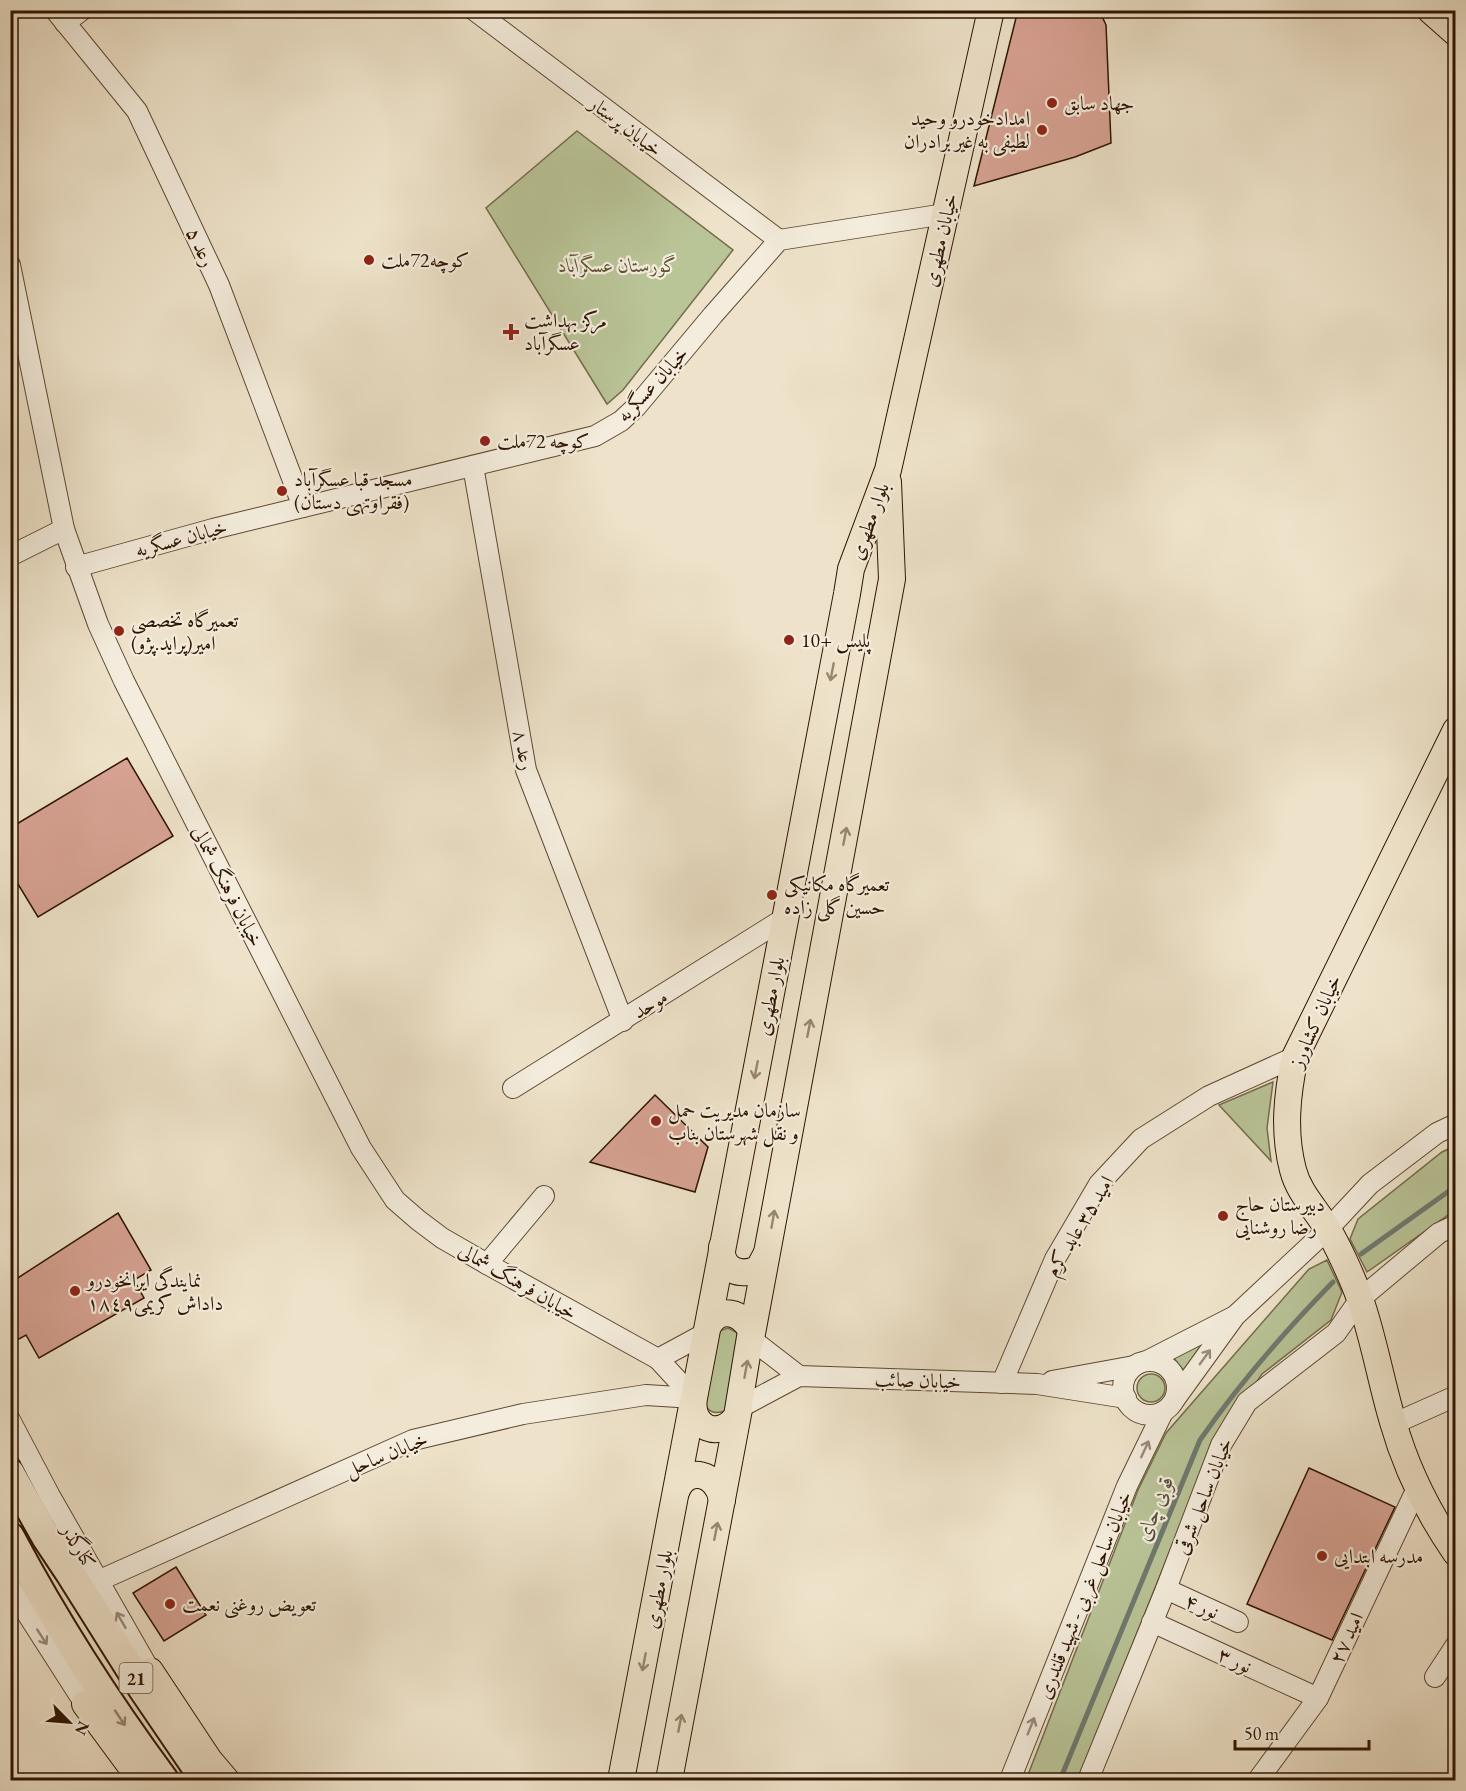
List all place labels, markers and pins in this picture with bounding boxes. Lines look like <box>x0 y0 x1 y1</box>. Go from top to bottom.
place label: جهاد سابق <box>1064 90 1134 116</box>
marker: جهاد سابق <box>1045 96 1059 110</box>
place label: امدادخودرو وحید لطیفی به غیر برادران <box>904 105 1030 156</box>
marker: امدادخودرو وحید لطیفی به غیر برادران <box>1035 123 1049 137</box>
place label: کوچه72ملت <box>381 247 469 274</box>
marker: کوچه72ملت <box>362 253 376 267</box>
place label: مرکز بهداشت عسگرآباد <box>524 307 607 356</box>
marker: مرکز بهداشت عسگرآباد <box>502 323 520 341</box>
place label: کوچه 72ملت <box>497 428 589 455</box>
marker: کوچه 72ملت <box>478 434 492 448</box>
place label: مسجد قبا عسگرآباد (فقراوتهی دستان) <box>294 466 412 517</box>
marker: مسجد قبا عسگرآباد (فقراوتهی دستان) <box>275 484 289 498</box>
place label: تعمیرگاه تخصصی امیر(پراید.پژو) <box>131 607 239 657</box>
marker: تعمیرگاه تخصصی امیر(پراید.پژو) <box>112 624 126 638</box>
place label: پلیس +10 <box>801 627 871 655</box>
marker: پلیس +10 <box>782 633 796 647</box>
place label: تعمیرگاه مکانیکی حسین گلی زاده <box>784 871 890 922</box>
marker: تعمیرگاه مکانیکی حسین گلی زاده <box>765 888 779 902</box>
place label: سازمان مدیریت حمل و نقل شهرستان بناب <box>668 1097 801 1148</box>
marker: سازمان مدیریت حمل و نقل شهرستان بناب <box>649 1114 663 1128</box>
place label: دبیرستان حاج رضا روشنایی <box>1235 1191 1325 1241</box>
marker: دبیرستان حاج رضا روشنایی <box>1216 1209 1230 1223</box>
place label: نمایندگی ایرانخودرو داداش کریمی١٨٤٩ <box>85 1265 223 1317</box>
marker: نمایندگی ایرانخودرو داداش کریمی١٨٤٩ <box>68 1284 82 1298</box>
place label: مدرسه ابتدایی <box>1334 1543 1423 1570</box>
marker: مدرسه ابتدایی <box>1315 1549 1329 1563</box>
place label: تعویض روغنی نعمت <box>182 1591 316 1619</box>
marker: تعویض روغنی نعمت <box>163 1597 177 1611</box>

